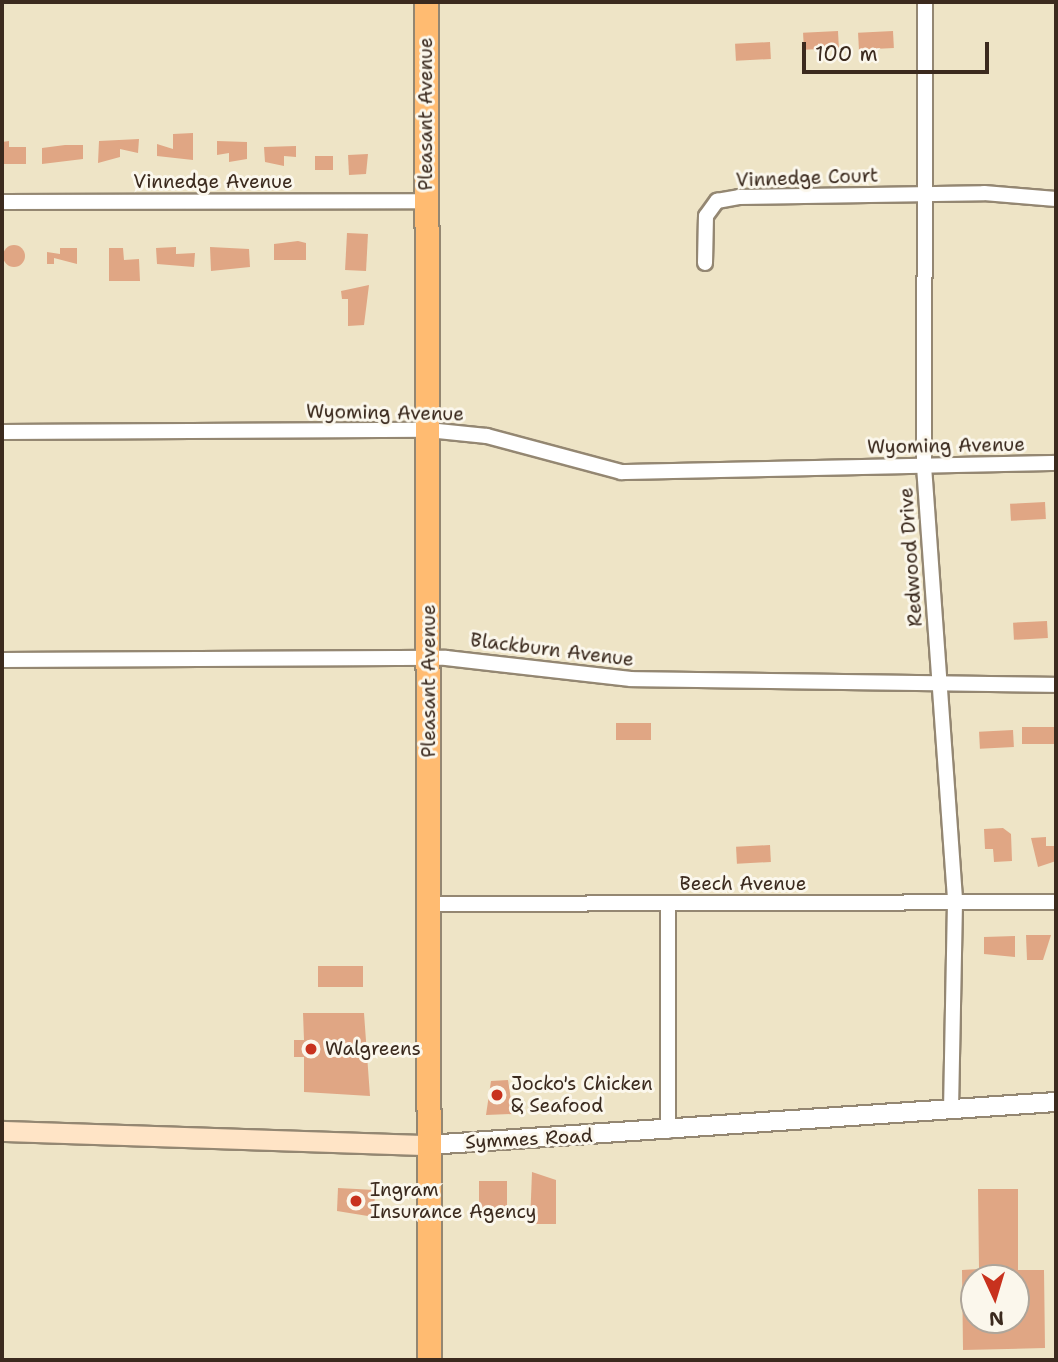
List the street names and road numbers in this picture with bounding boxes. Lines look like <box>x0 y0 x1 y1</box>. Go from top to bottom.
street label: Pleasant Avenue <box>415 37 437 191</box>
street label: Vinnedge Court <box>735 164 879 192</box>
street label: Vinnedge Avenue <box>133 171 293 193</box>
street label: Wyoming Avenue <box>306 400 464 426</box>
street label: Wyoming Avenue <box>867 433 1025 459</box>
street label: Redwood Drive <box>895 487 927 627</box>
street label: Pleasant Avenue <box>418 604 440 758</box>
street label: Blackburn Avenue <box>469 629 635 671</box>
street label: Beech Avenue <box>680 873 806 895</box>
street label: Symmes Road <box>465 1124 593 1154</box>

